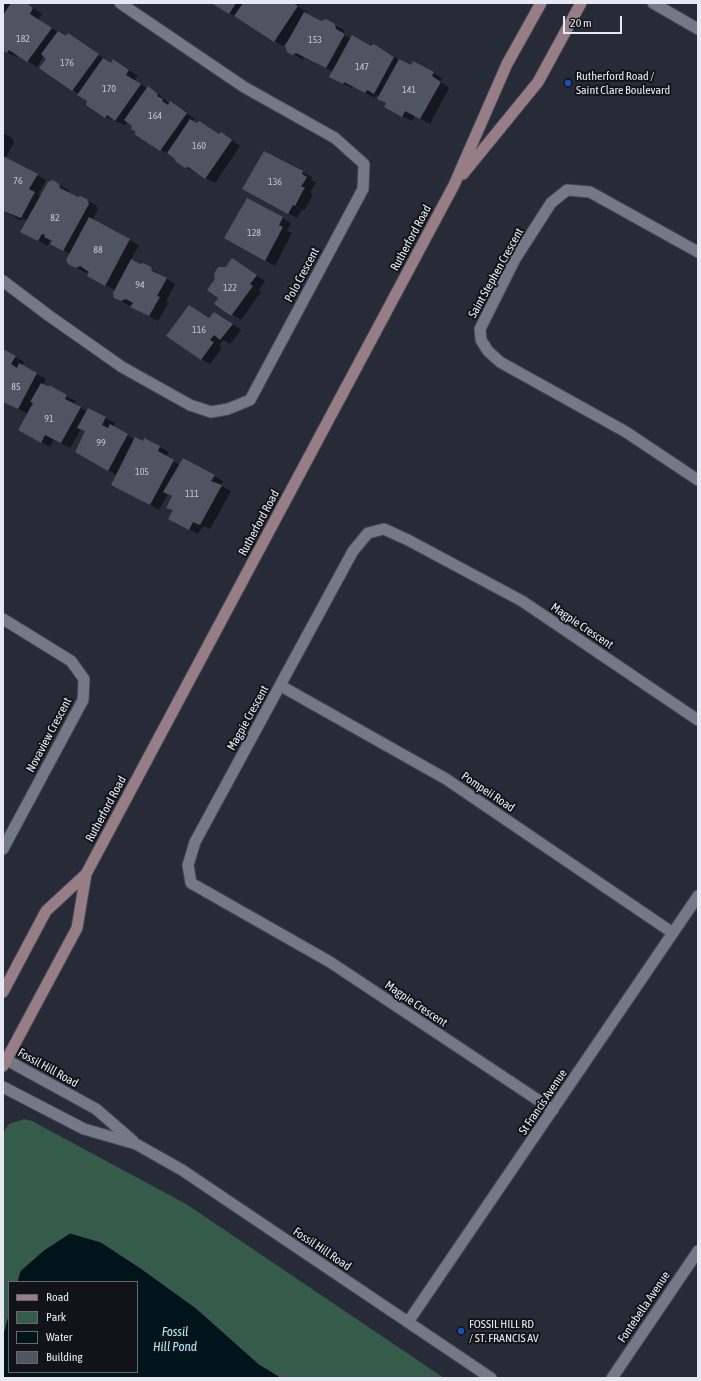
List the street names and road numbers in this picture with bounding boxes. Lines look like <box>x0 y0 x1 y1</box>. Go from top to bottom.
street label: Rutherford Road <box>388 203 434 273</box>
street label: Saint Stephen Crescent <box>465 226 527 320</box>
street label: Polo Crescent <box>282 245 322 305</box>
street label: Rutherford Road <box>236 488 282 558</box>
street label: Magpie Crescent <box>548 600 616 652</box>
street label: Magpie Crescent <box>224 683 272 753</box>
street label: Novaview Crescent <box>23 695 75 775</box>
street label: Pompeii Road <box>459 769 517 815</box>
street label: Rutherford Road <box>83 774 129 844</box>
street label: Magpie Crescent <box>382 978 450 1030</box>
street label: Fossil Hill Road <box>15 1045 81 1091</box>
street label: St Francis Avenue <box>516 1067 570 1137</box>
street label: Fossil Hill Road <box>290 1224 354 1274</box>
street label: Fontebella Avenue <box>615 1269 673 1345</box>

